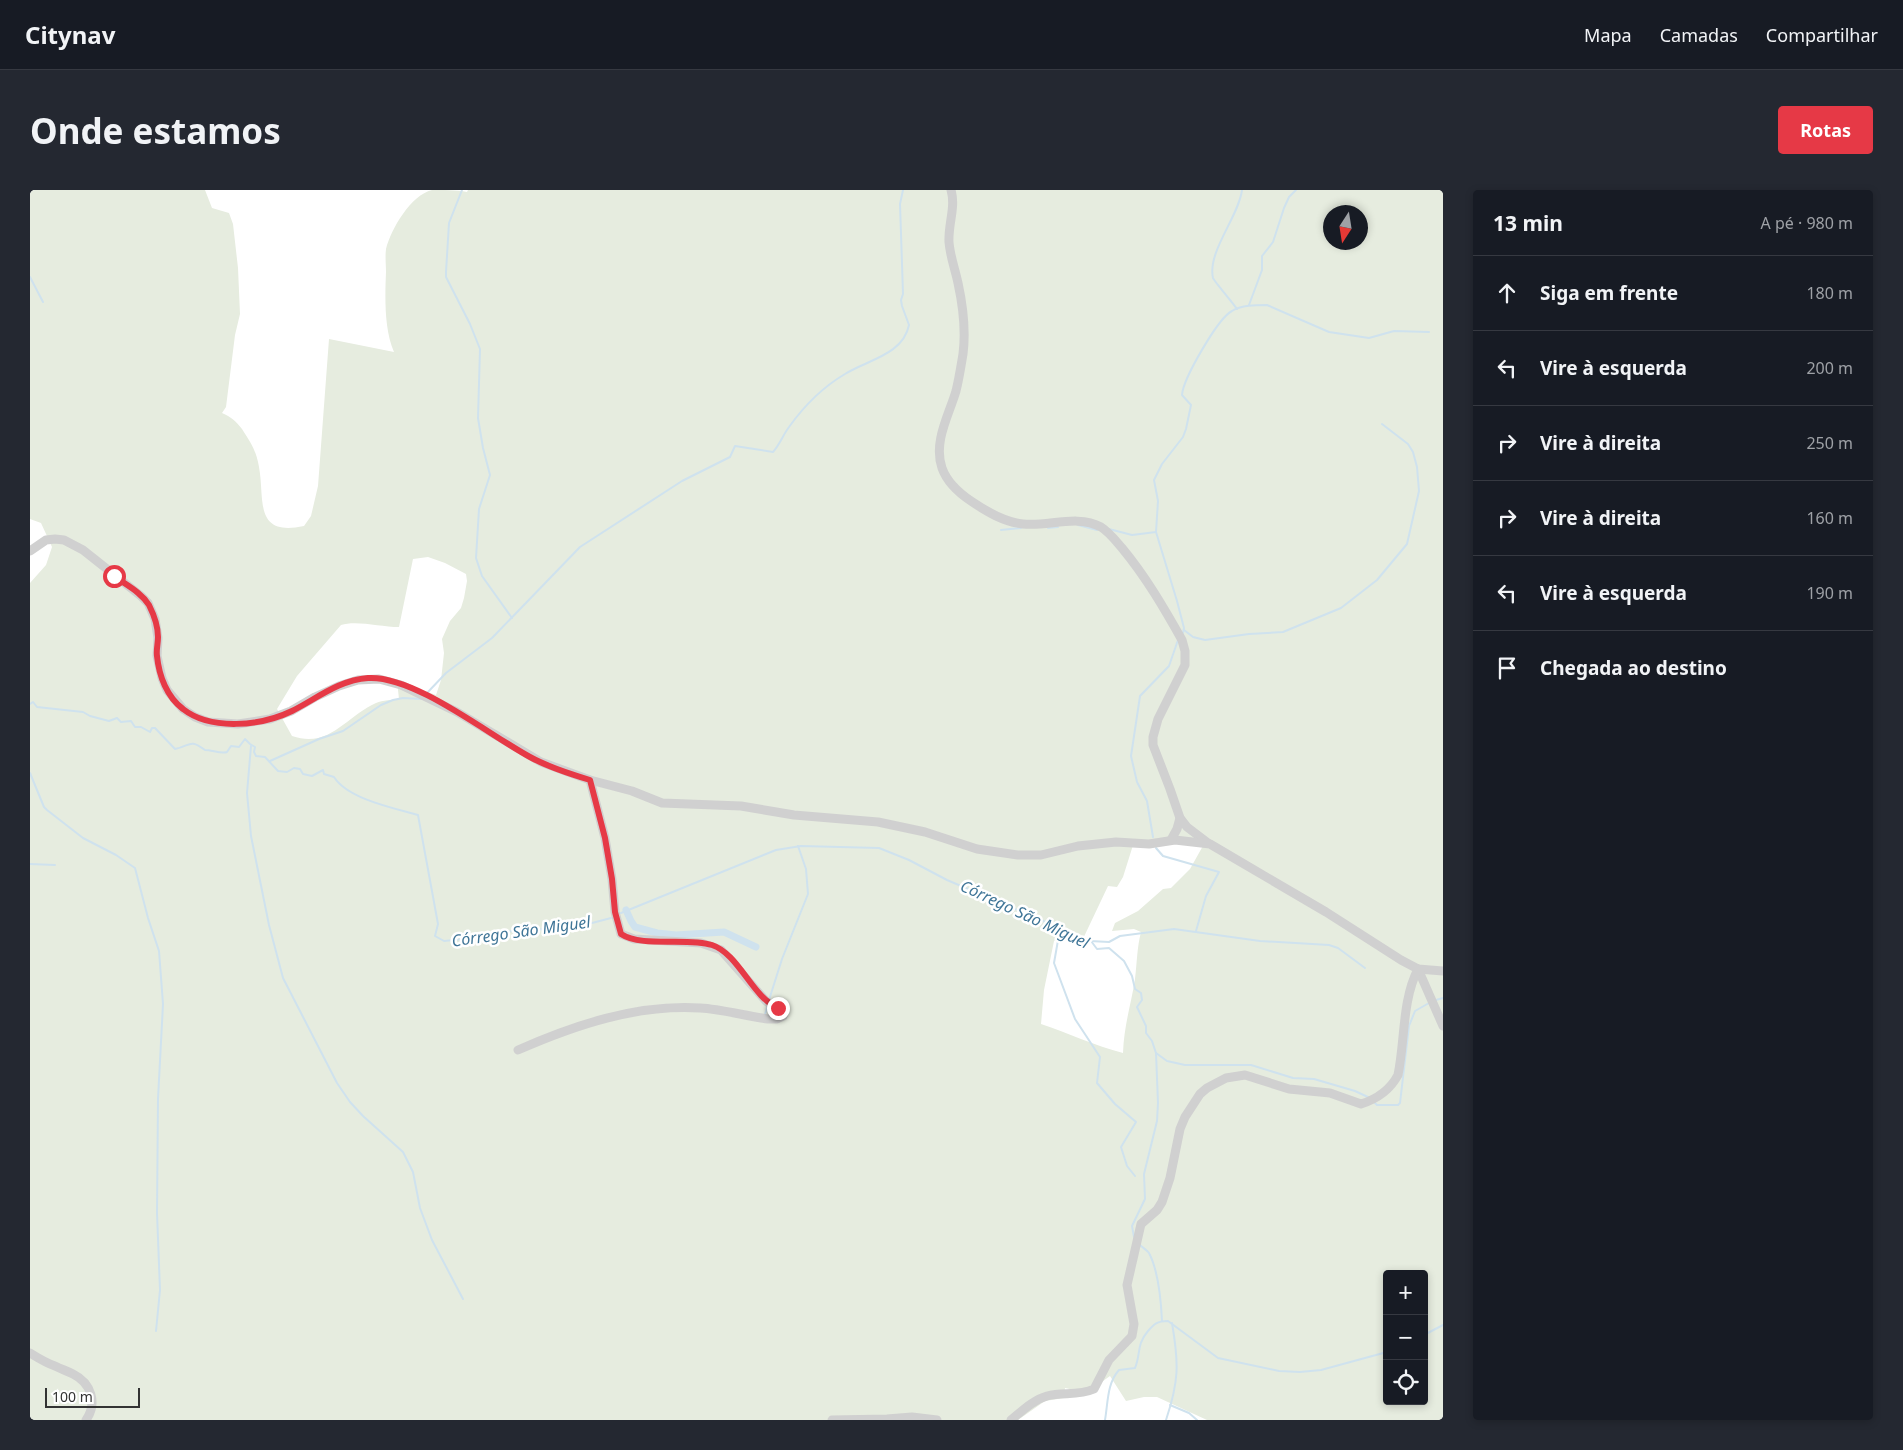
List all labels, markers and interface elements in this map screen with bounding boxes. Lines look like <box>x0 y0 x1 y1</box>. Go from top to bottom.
text: Citynav <box>25 18 115 51</box>
text: Mapa <box>1584 23 1632 47</box>
text: Camadas <box>1660 23 1738 47</box>
text: Compartilhar <box>1766 23 1878 47</box>
button: Rotas <box>1778 106 1873 154</box>
text: Onde estamos <box>30 107 281 154</box>
north arrow <box>1323 205 1368 250</box>
text: 13 min <box>1493 209 1563 237</box>
text: A pé · 980 m <box>1761 212 1853 234</box>
icon: ahead <box>1493 279 1521 307</box>
text: Siga em frente <box>1540 280 1678 306</box>
text: 180 m <box>1806 282 1853 304</box>
icon: left <box>1493 354 1521 382</box>
text: Vire à esquerda <box>1540 355 1687 381</box>
text: 200 m <box>1806 357 1853 379</box>
icon: right <box>1493 429 1521 457</box>
text: Vire à direita <box>1540 430 1661 456</box>
text: 250 m <box>1806 432 1853 454</box>
icon: right <box>1493 504 1521 532</box>
text: Vire à direita <box>1540 505 1661 531</box>
text: 160 m <box>1806 507 1853 529</box>
route start <box>103 565 126 588</box>
icon: left <box>1493 579 1521 607</box>
text: Vire à esquerda <box>1540 580 1687 606</box>
text: 190 m <box>1806 582 1853 604</box>
icon: arrive <box>1493 654 1521 682</box>
text: Chegada ao destino <box>1540 655 1727 681</box>
water label: Córrego São Miguel <box>957 874 1094 954</box>
water label: Córrego São Miguel <box>450 910 593 952</box>
route end <box>767 997 790 1020</box>
map controls <box>1383 1270 1428 1405</box>
button: + <box>1383 1270 1428 1315</box>
button: − <box>1383 1315 1428 1360</box>
button: locate <box>1383 1360 1428 1405</box>
scale bar <box>45 1385 140 1408</box>
text: 100 m <box>52 1387 93 1406</box>

